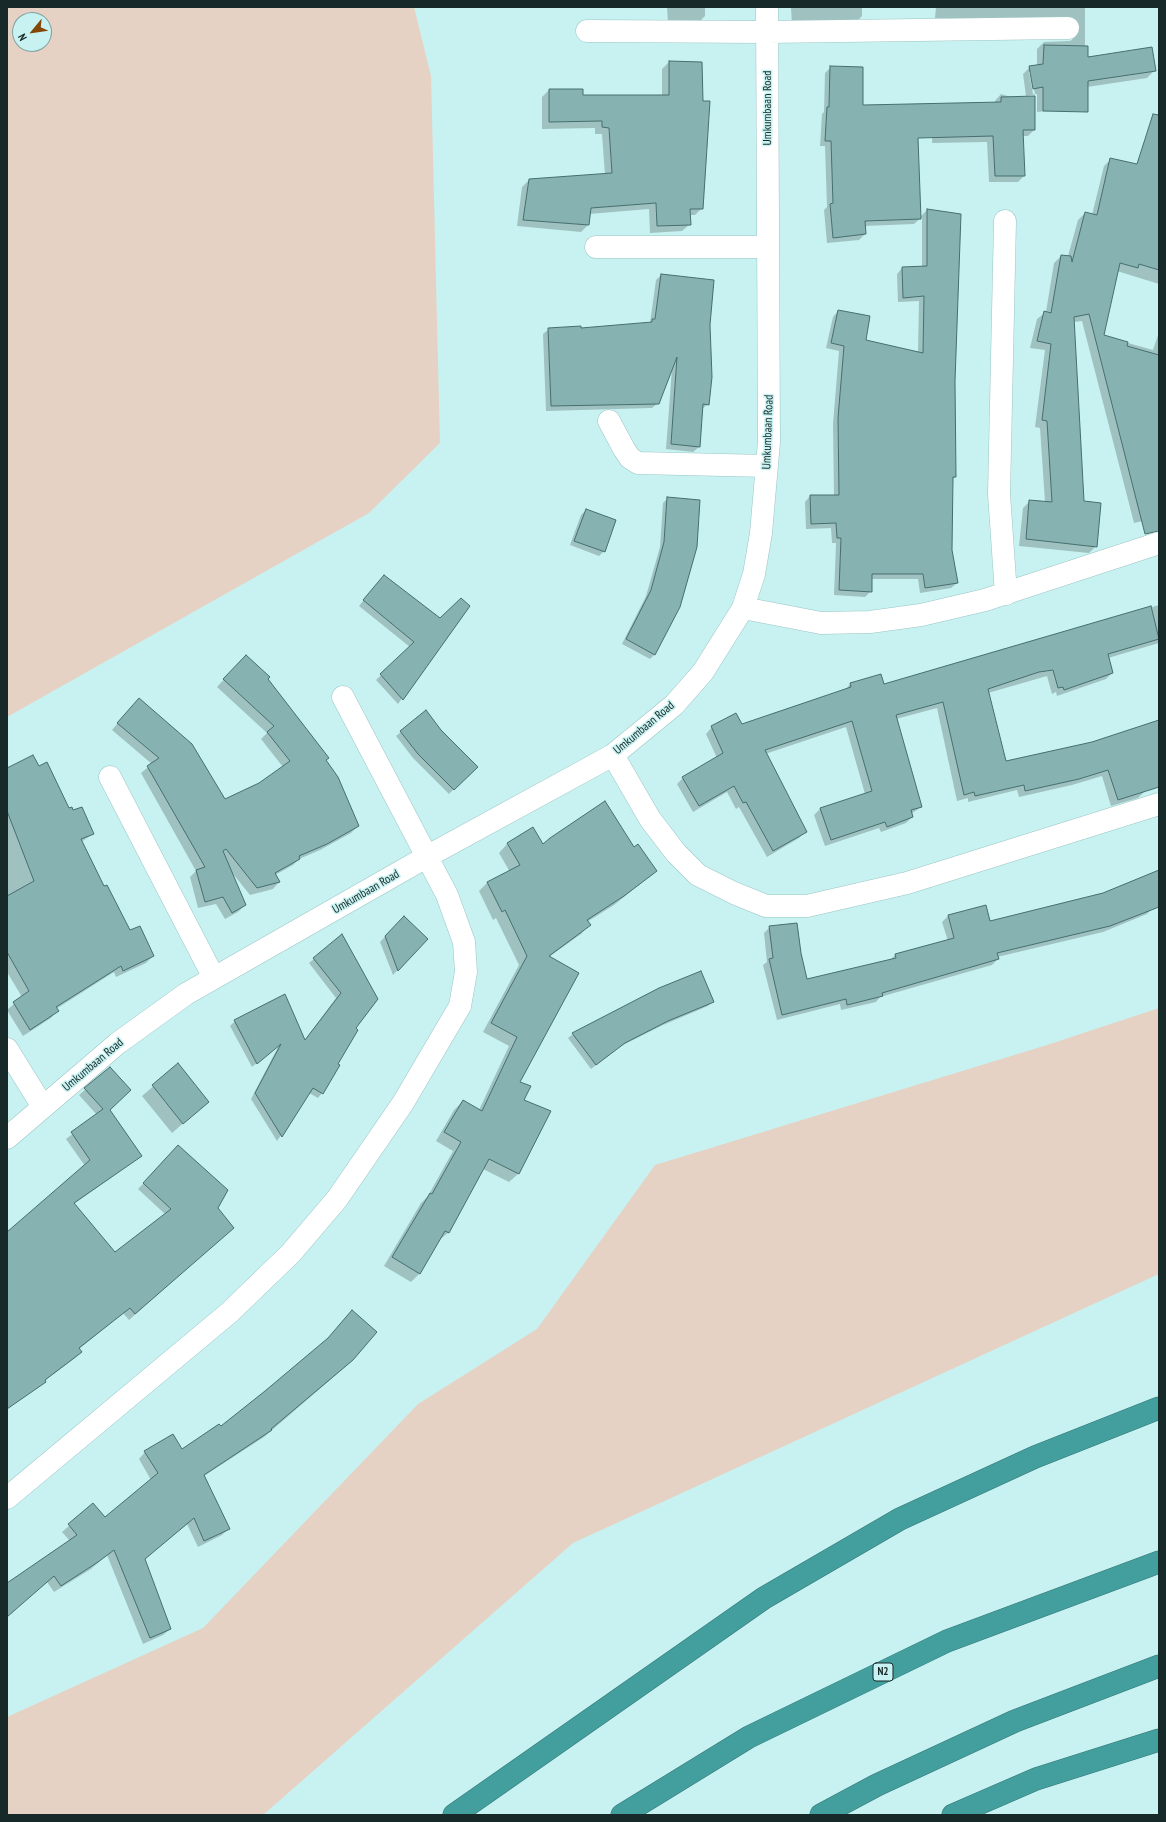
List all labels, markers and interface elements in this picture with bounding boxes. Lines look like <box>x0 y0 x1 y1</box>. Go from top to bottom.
north arrow <box>12 12 52 52</box>
text: N <box>15 31 30 43</box>
street label: Umkumbaan Road <box>761 71 775 145</box>
street label: Umkumbaan Road <box>759 394 777 470</box>
street label: Umkumbaan Road <box>611 698 677 758</box>
street label: Umkumbaan Road <box>330 867 402 917</box>
street label: Umkumbaan Road <box>60 1035 126 1095</box>
road number: N2 <box>873 1663 893 1681</box>

